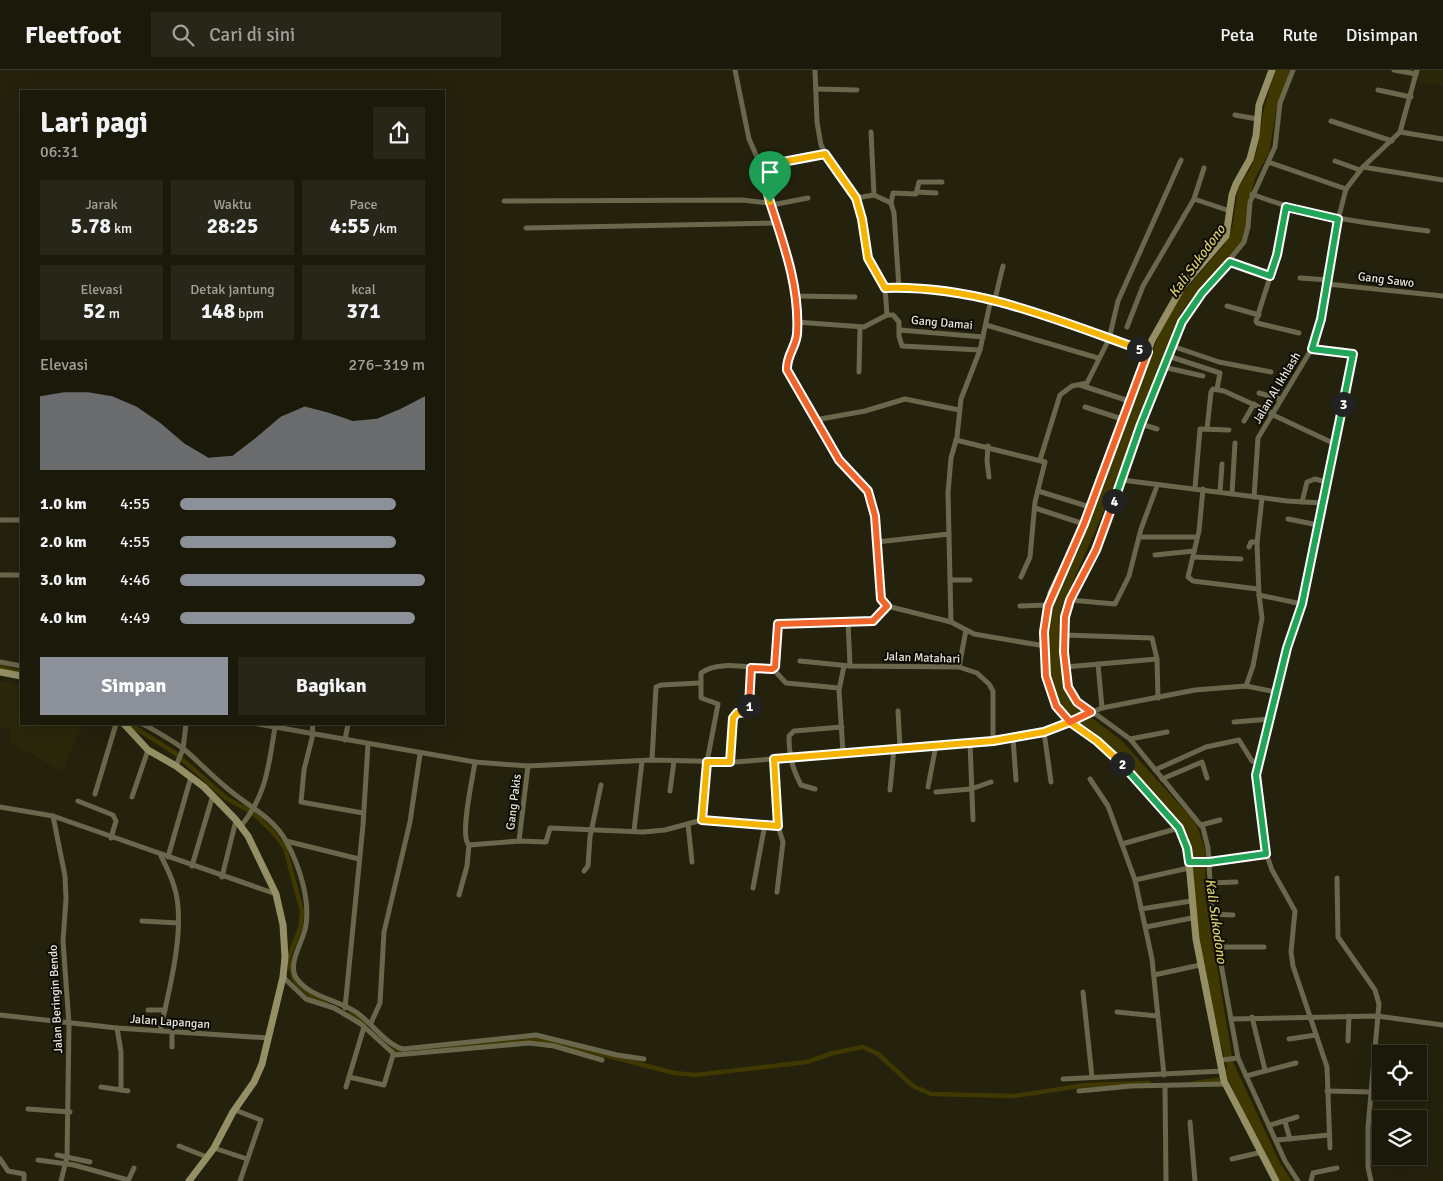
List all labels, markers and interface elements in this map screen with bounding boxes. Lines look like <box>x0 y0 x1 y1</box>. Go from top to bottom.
search box <box>151 12 501 57</box>
text: Fleetfoot <box>25 20 121 50</box>
icon: search <box>169 21 197 49</box>
text: Cari di sini <box>209 23 295 47</box>
text: Peta <box>1220 24 1254 46</box>
text: Rute <box>1282 24 1318 46</box>
text: Disimpan <box>1346 24 1418 46</box>
text: Lari pagi <box>40 106 148 140</box>
button: share <box>373 107 425 159</box>
text: 06:31 <box>40 142 79 162</box>
pin <box>749 151 791 202</box>
icon: arrive <box>756 158 784 186</box>
text: Jarak <box>85 196 118 213</box>
text: Waktu <box>213 196 252 213</box>
text: Pace <box>349 196 378 213</box>
text: 5.78 <box>71 213 111 239</box>
text: 28:25 <box>207 213 258 239</box>
text: 4:55 <box>330 213 370 239</box>
text: km <box>111 220 132 237</box>
text: /km <box>370 220 397 237</box>
water label: Kali Sukodono <box>1165 221 1229 301</box>
street label: Gang Sawo <box>1357 269 1415 291</box>
text: Elevasi <box>80 281 123 298</box>
text: Detak jantung <box>190 281 275 298</box>
text: kcal <box>351 281 376 298</box>
text: 52 <box>83 298 106 324</box>
text: 148 <box>201 298 235 324</box>
text: 371 <box>346 298 381 324</box>
text: m <box>106 305 120 322</box>
text: bpm <box>235 305 264 322</box>
street label: Gang Damai <box>910 313 974 333</box>
pin: 5 <box>1126 336 1152 362</box>
text: 5 <box>1136 341 1143 358</box>
street label: Jalan Al Ikhlash <box>1250 349 1304 427</box>
text: Elevasi <box>40 355 88 375</box>
text: 276–319 m <box>348 355 425 375</box>
pin: 3 <box>1330 392 1356 416</box>
text: 3 <box>1340 396 1347 413</box>
pin: 4 <box>1102 488 1126 514</box>
text: 4 <box>1111 493 1118 510</box>
text: 1.0 km <box>40 494 87 514</box>
text: 4:55 <box>120 494 150 514</box>
text: 2.0 km <box>40 532 87 552</box>
text: 4:55 <box>120 532 150 552</box>
text: 3.0 km <box>40 570 87 590</box>
text: 4:46 <box>120 570 150 590</box>
text: 4.0 km <box>40 608 87 628</box>
text: 4:49 <box>120 608 150 628</box>
street label: Jalan Matahari <box>884 649 960 667</box>
button: Simpan <box>40 657 228 715</box>
button: Bagikan <box>238 657 425 715</box>
pin: 1 <box>736 694 762 718</box>
text: 1 <box>746 698 753 715</box>
pin: 2 <box>1110 752 1134 776</box>
text: 2 <box>1119 756 1126 773</box>
street label: Gang Pakis <box>503 773 525 831</box>
water label: Kali Sukodono <box>1202 878 1230 965</box>
street label: Jalan Beringin Bendo <box>46 944 66 1054</box>
street label: Jalan Lapangan <box>129 1012 211 1032</box>
map controls <box>1372 1045 1427 1165</box>
button: locate <box>1372 1045 1427 1100</box>
button: layers <box>1372 1110 1427 1165</box>

